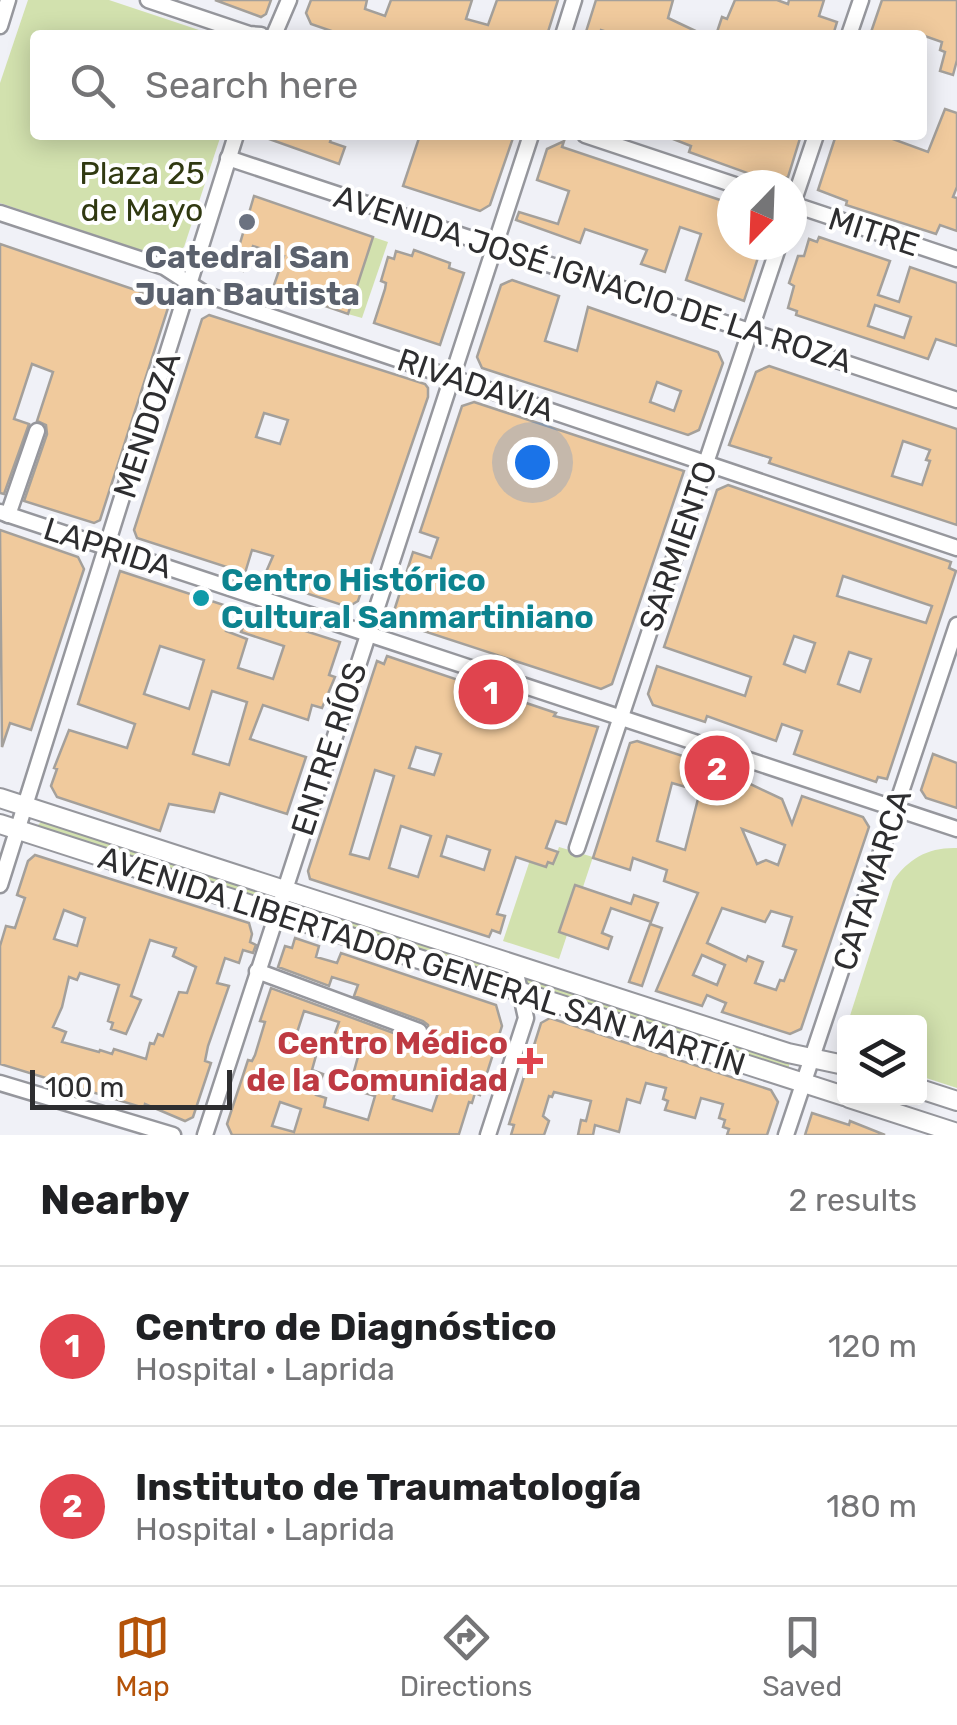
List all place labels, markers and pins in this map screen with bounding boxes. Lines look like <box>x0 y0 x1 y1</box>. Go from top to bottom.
marker: Catedral San Juan Bautista <box>236 211 258 233</box>
place label: Catedral San Juan Bautista <box>134 238 360 313</box>
place label: Centro Histórico Cultural Sanmartiniano <box>221 561 594 636</box>
marker: Centro Histórico Cultural Sanmartiniano <box>190 587 212 609</box>
pin: 1 <box>458 654 524 730</box>
pin: 2 <box>684 730 750 806</box>
place label: Centro Médico de la Comunidad <box>246 1024 508 1099</box>
marker: Centro Médico de la Comunidad <box>517 1048 543 1074</box>

